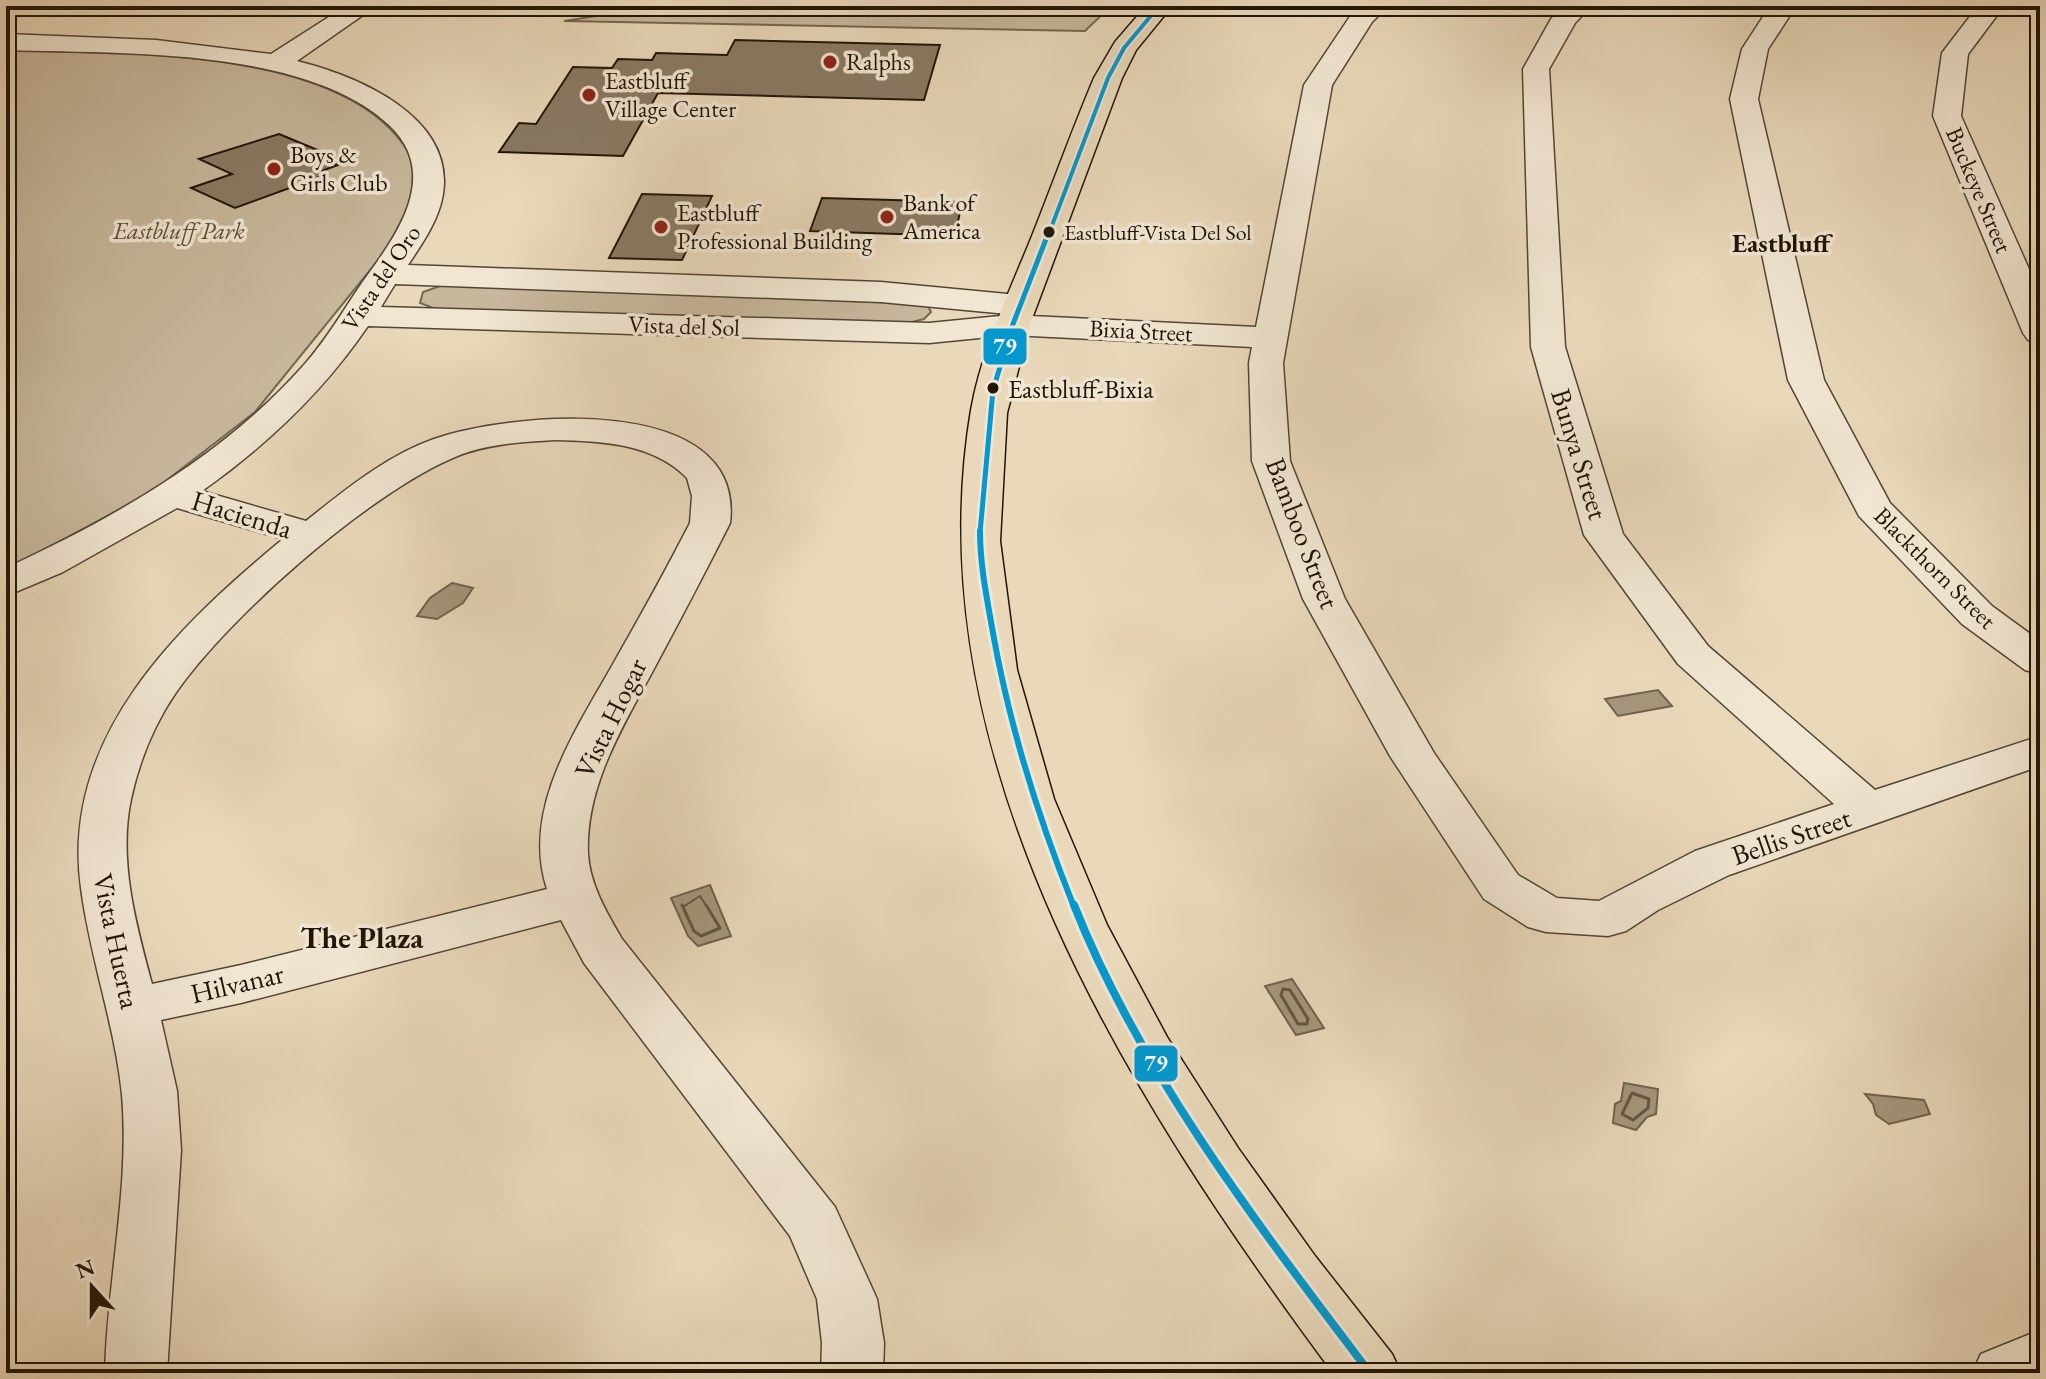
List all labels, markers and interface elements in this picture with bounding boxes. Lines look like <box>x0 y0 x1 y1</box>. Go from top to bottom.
place label: Ralphs <box>846 46 911 77</box>
marker: Ralphs <box>821 53 839 71</box>
place label: Eastbluff Village Center <box>605 65 736 124</box>
marker: Eastbluff Village Center <box>580 86 598 104</box>
street label: Buckeye Street <box>1939 122 2020 258</box>
place label: Boys & Girls Club <box>290 139 388 198</box>
marker: Boys & Girls Club <box>265 160 283 178</box>
place label: Bank of America <box>902 187 981 246</box>
place label: Eastbluff Professional Building <box>677 197 873 256</box>
marker: Bank of America <box>878 208 896 226</box>
park label: Eastbluff Park <box>112 215 245 246</box>
marker: Eastbluff Professional Building <box>652 218 670 236</box>
place label: Eastbluff-Vista Del Sol <box>1064 218 1252 247</box>
street label: Vista del Oro <box>334 219 427 337</box>
marker: Eastbluff-Vista Del Sol <box>1041 224 1057 240</box>
district label: Eastbluff <box>1732 226 1834 260</box>
street label: Vista del Sol <box>628 308 741 343</box>
street label: Bixia Street <box>1089 312 1194 349</box>
line badge: 79 <box>982 327 1028 366</box>
text: 79 <box>993 332 1017 361</box>
place label: Eastbluff-Bixia <box>1008 372 1154 406</box>
marker: Eastbluff-Bixia <box>985 380 1001 396</box>
street label: Bunya Street <box>1543 384 1617 524</box>
street label: Bamboo Street <box>1258 452 1348 614</box>
street label: Hacienda <box>187 482 297 547</box>
street label: Blackthorn Street <box>1868 500 2003 636</box>
street label: Vista Hogar <box>566 652 655 784</box>
street label: Bellis Street <box>1727 799 1856 873</box>
street label: Vista Huerta <box>85 870 149 1013</box>
district label: The Plaza <box>301 918 424 957</box>
street label: Hilvanar <box>187 955 288 1011</box>
line badge: 79 <box>1133 1044 1179 1083</box>
text: 79 <box>1144 1049 1168 1078</box>
north arrow <box>52 1247 132 1327</box>
text: N <box>72 1252 99 1286</box>

